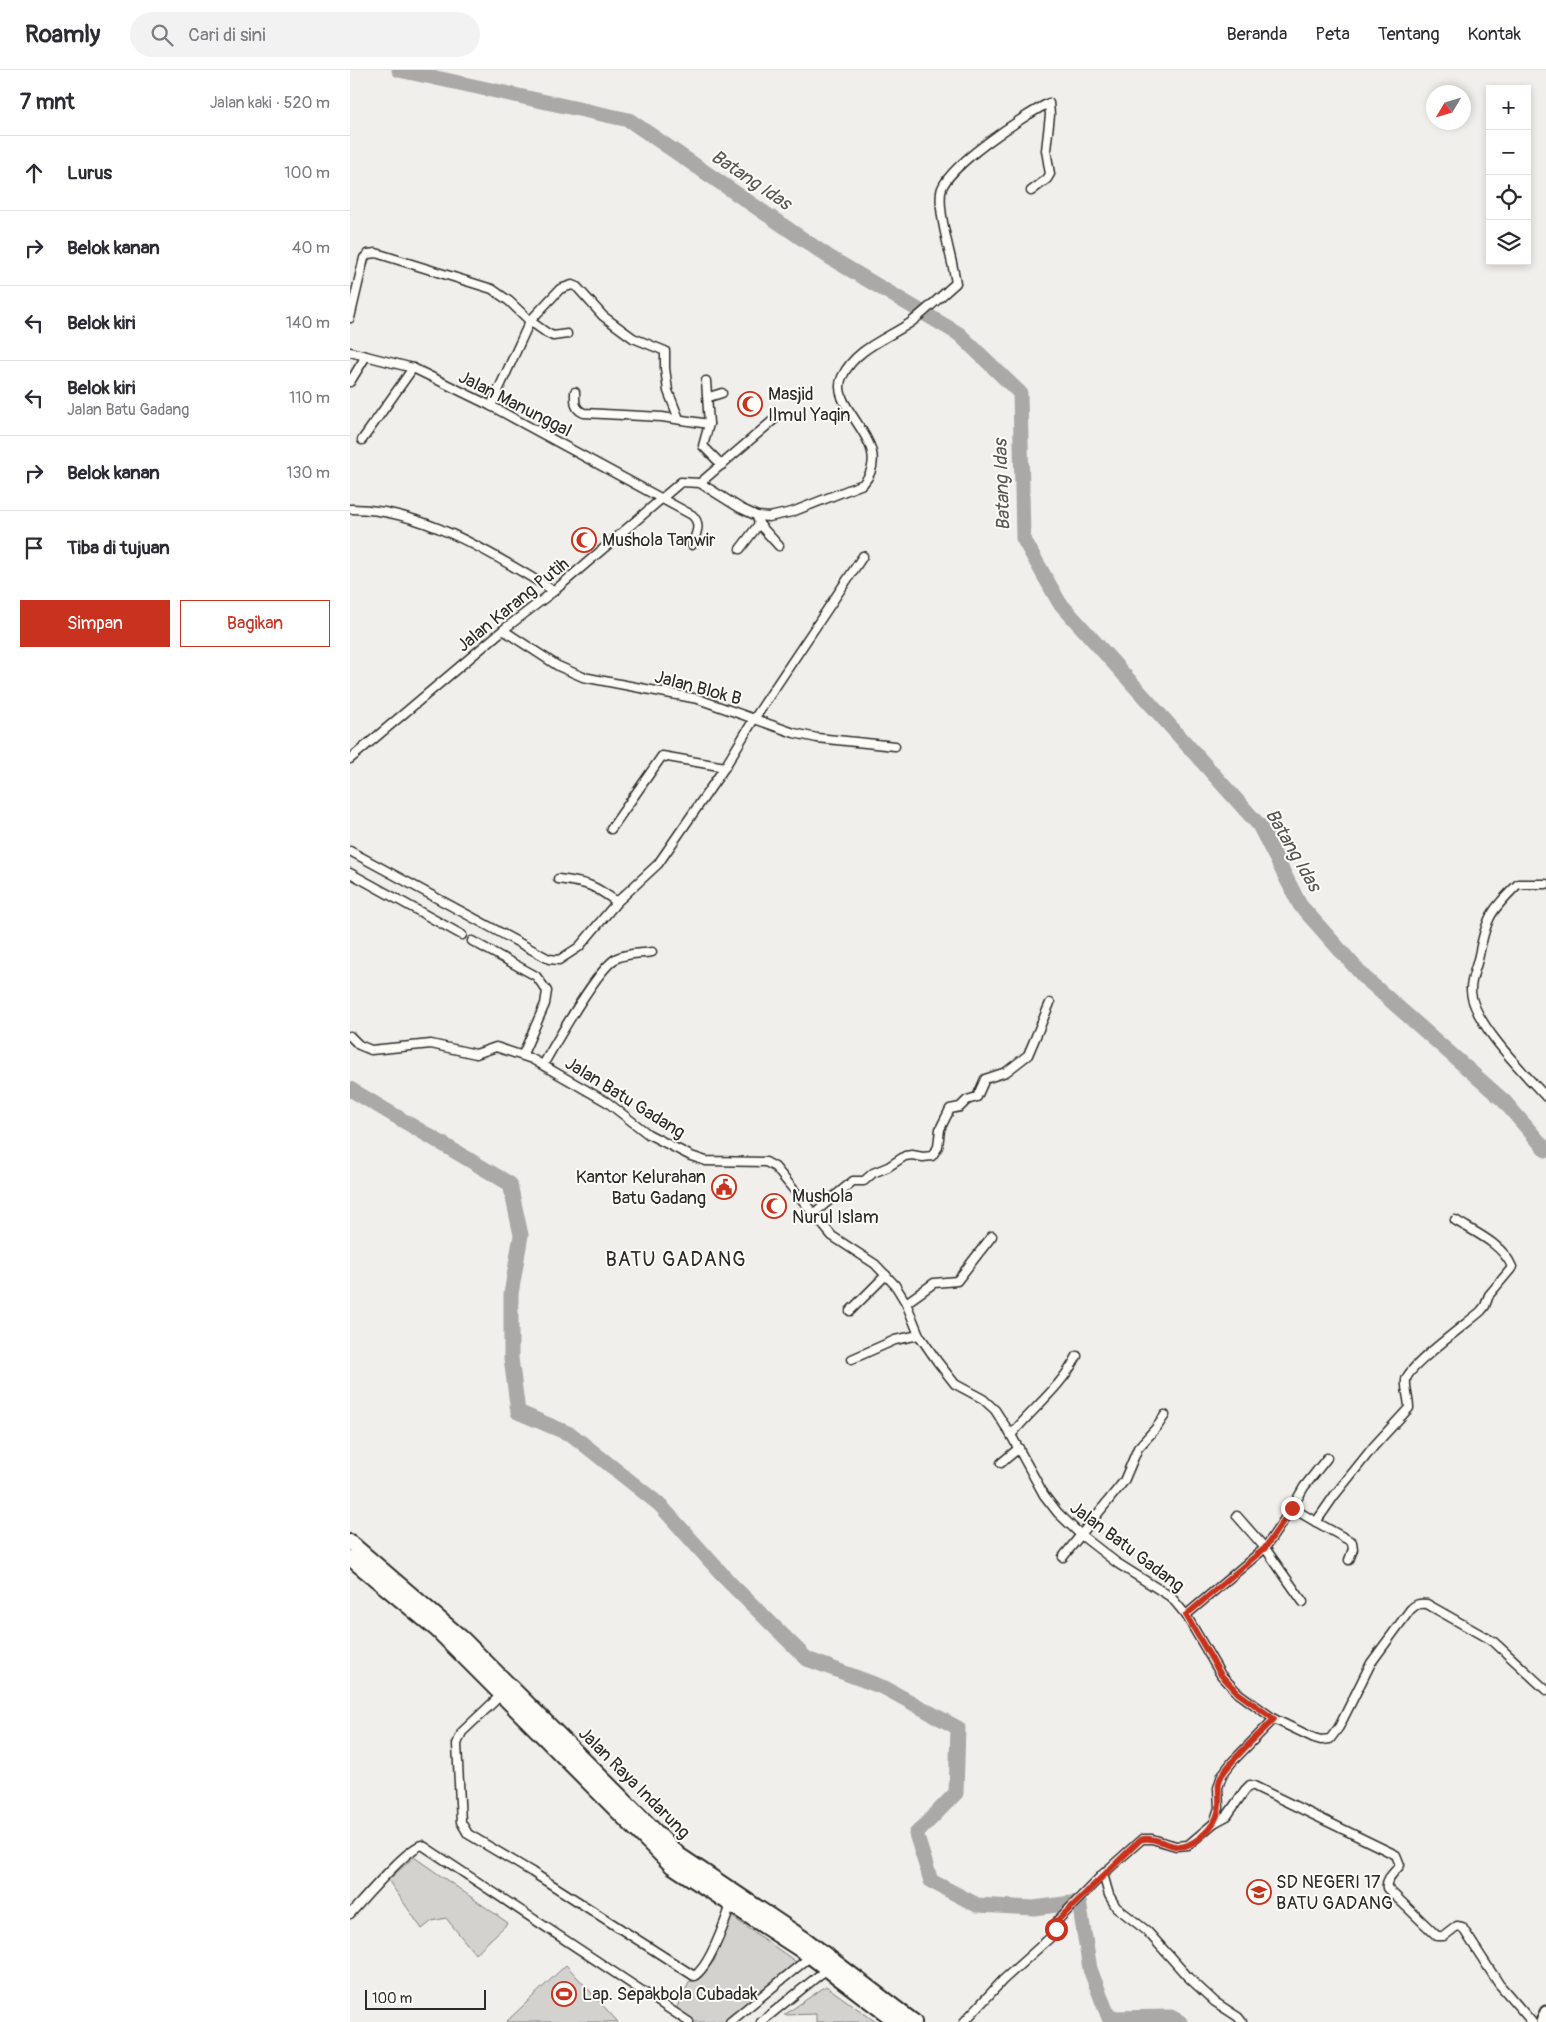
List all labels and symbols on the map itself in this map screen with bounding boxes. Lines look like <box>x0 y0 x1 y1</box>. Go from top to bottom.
north arrow <box>1426 85 1471 130</box>
water label: Batang Idas <box>706 145 798 217</box>
street label: Jalan Manunggal <box>454 366 576 442</box>
place label: Masjid Ilmul Yaqin <box>768 383 850 427</box>
mosque icon: Masjid Ilmul Yaqin <box>737 391 763 417</box>
water label: Batang Idas <box>988 436 1016 531</box>
mosque icon: Mushola Tanwir <box>571 527 597 553</box>
place label: Mushola Tanwir <box>602 529 716 552</box>
street label: Jalan Karang Putih <box>452 553 574 657</box>
street label: Jalan Blok B <box>652 665 744 711</box>
water label: Batang Idas <box>1260 804 1327 898</box>
street label: Jalan Batu Gadang <box>561 1052 689 1144</box>
place label: Kantor Kelurahan Batu Gadang <box>576 1166 706 1210</box>
public building icon: Kantor Kelurahan Batu Gadang <box>711 1174 737 1200</box>
place label: Mushola Nurul Islam <box>792 1185 879 1229</box>
mosque icon: Mushola Nurul Islam <box>761 1193 787 1219</box>
district label: BATU GADANG <box>606 1247 746 1272</box>
street label: Jalan Batu Gadang <box>1065 1496 1189 1598</box>
route end <box>1281 1497 1304 1520</box>
street label: Jalan Raya Indarung <box>573 1722 695 1844</box>
place label: SD NEGERI 17 BATU GADANG <box>1276 1871 1393 1915</box>
school or university icon: SD NEGERI 17 BATU GADANG <box>1246 1879 1272 1905</box>
route start <box>1045 1918 1068 1941</box>
sports icon: Lap. Sepakbola Cubadak <box>551 1981 577 2007</box>
place label: Lap. Sepakbola Cubadak <box>582 1983 758 2006</box>
scale bar <box>365 1987 486 2010</box>

